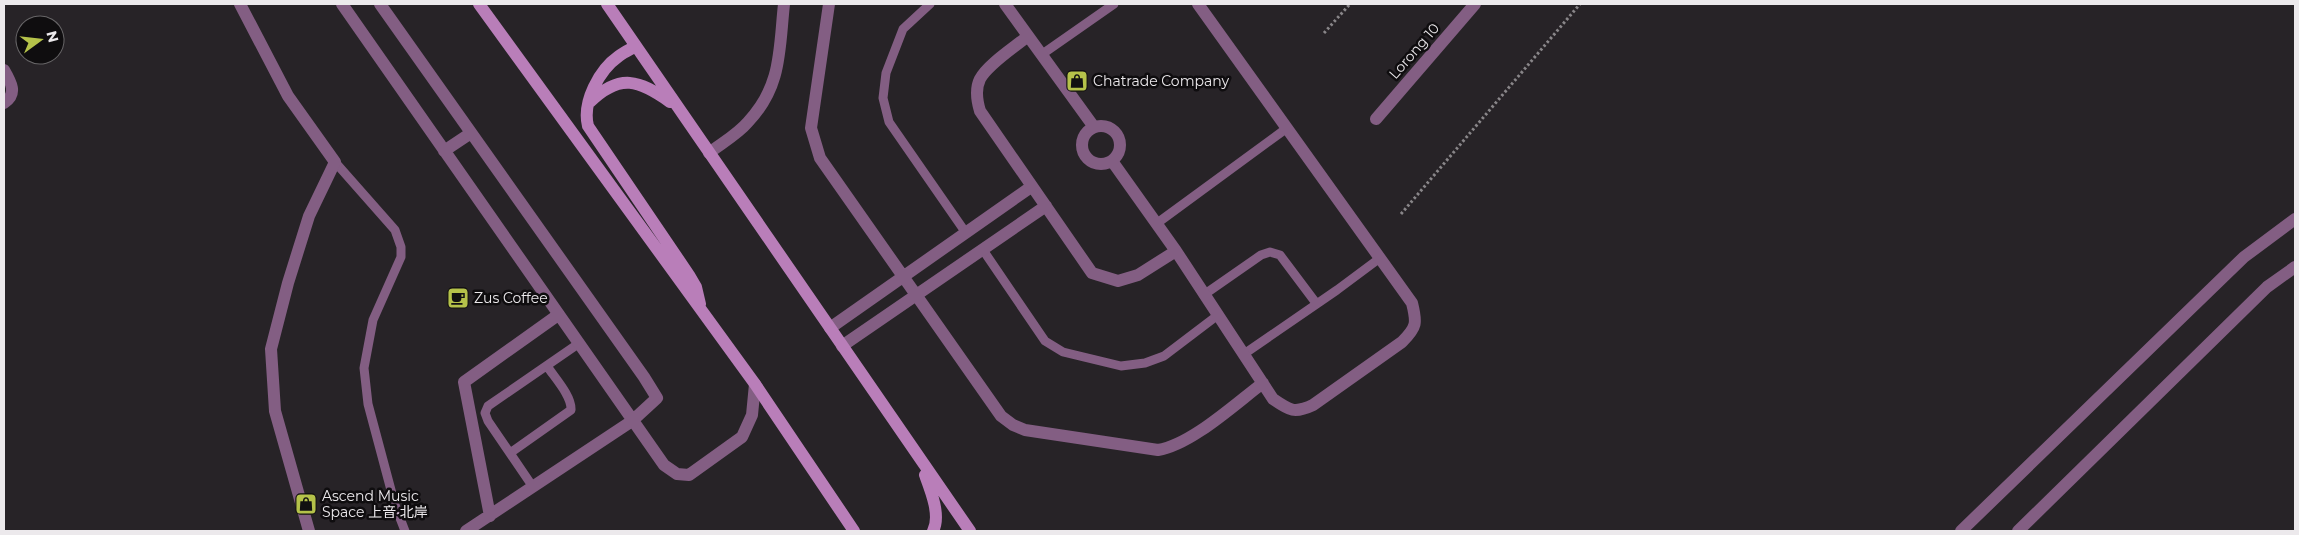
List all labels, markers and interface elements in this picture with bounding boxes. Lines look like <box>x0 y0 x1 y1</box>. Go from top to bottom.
north arrow <box>15 15 65 65</box>
street label: Lorong 10 <box>1385 19 1443 83</box>
text: N <box>42 29 63 44</box>
shop icon: Chatrade Company <box>1065 69 1089 93</box>
place label: Chatrade Company <box>1093 72 1229 90</box>
cafe icon: Zus Coffee <box>446 286 470 310</box>
place label: Zus Coffee <box>474 289 548 307</box>
place label: Ascend Music Space 上音·北岸 <box>322 487 428 521</box>
shop icon: Ascend Music Space 上音·北岸 <box>294 492 318 516</box>

